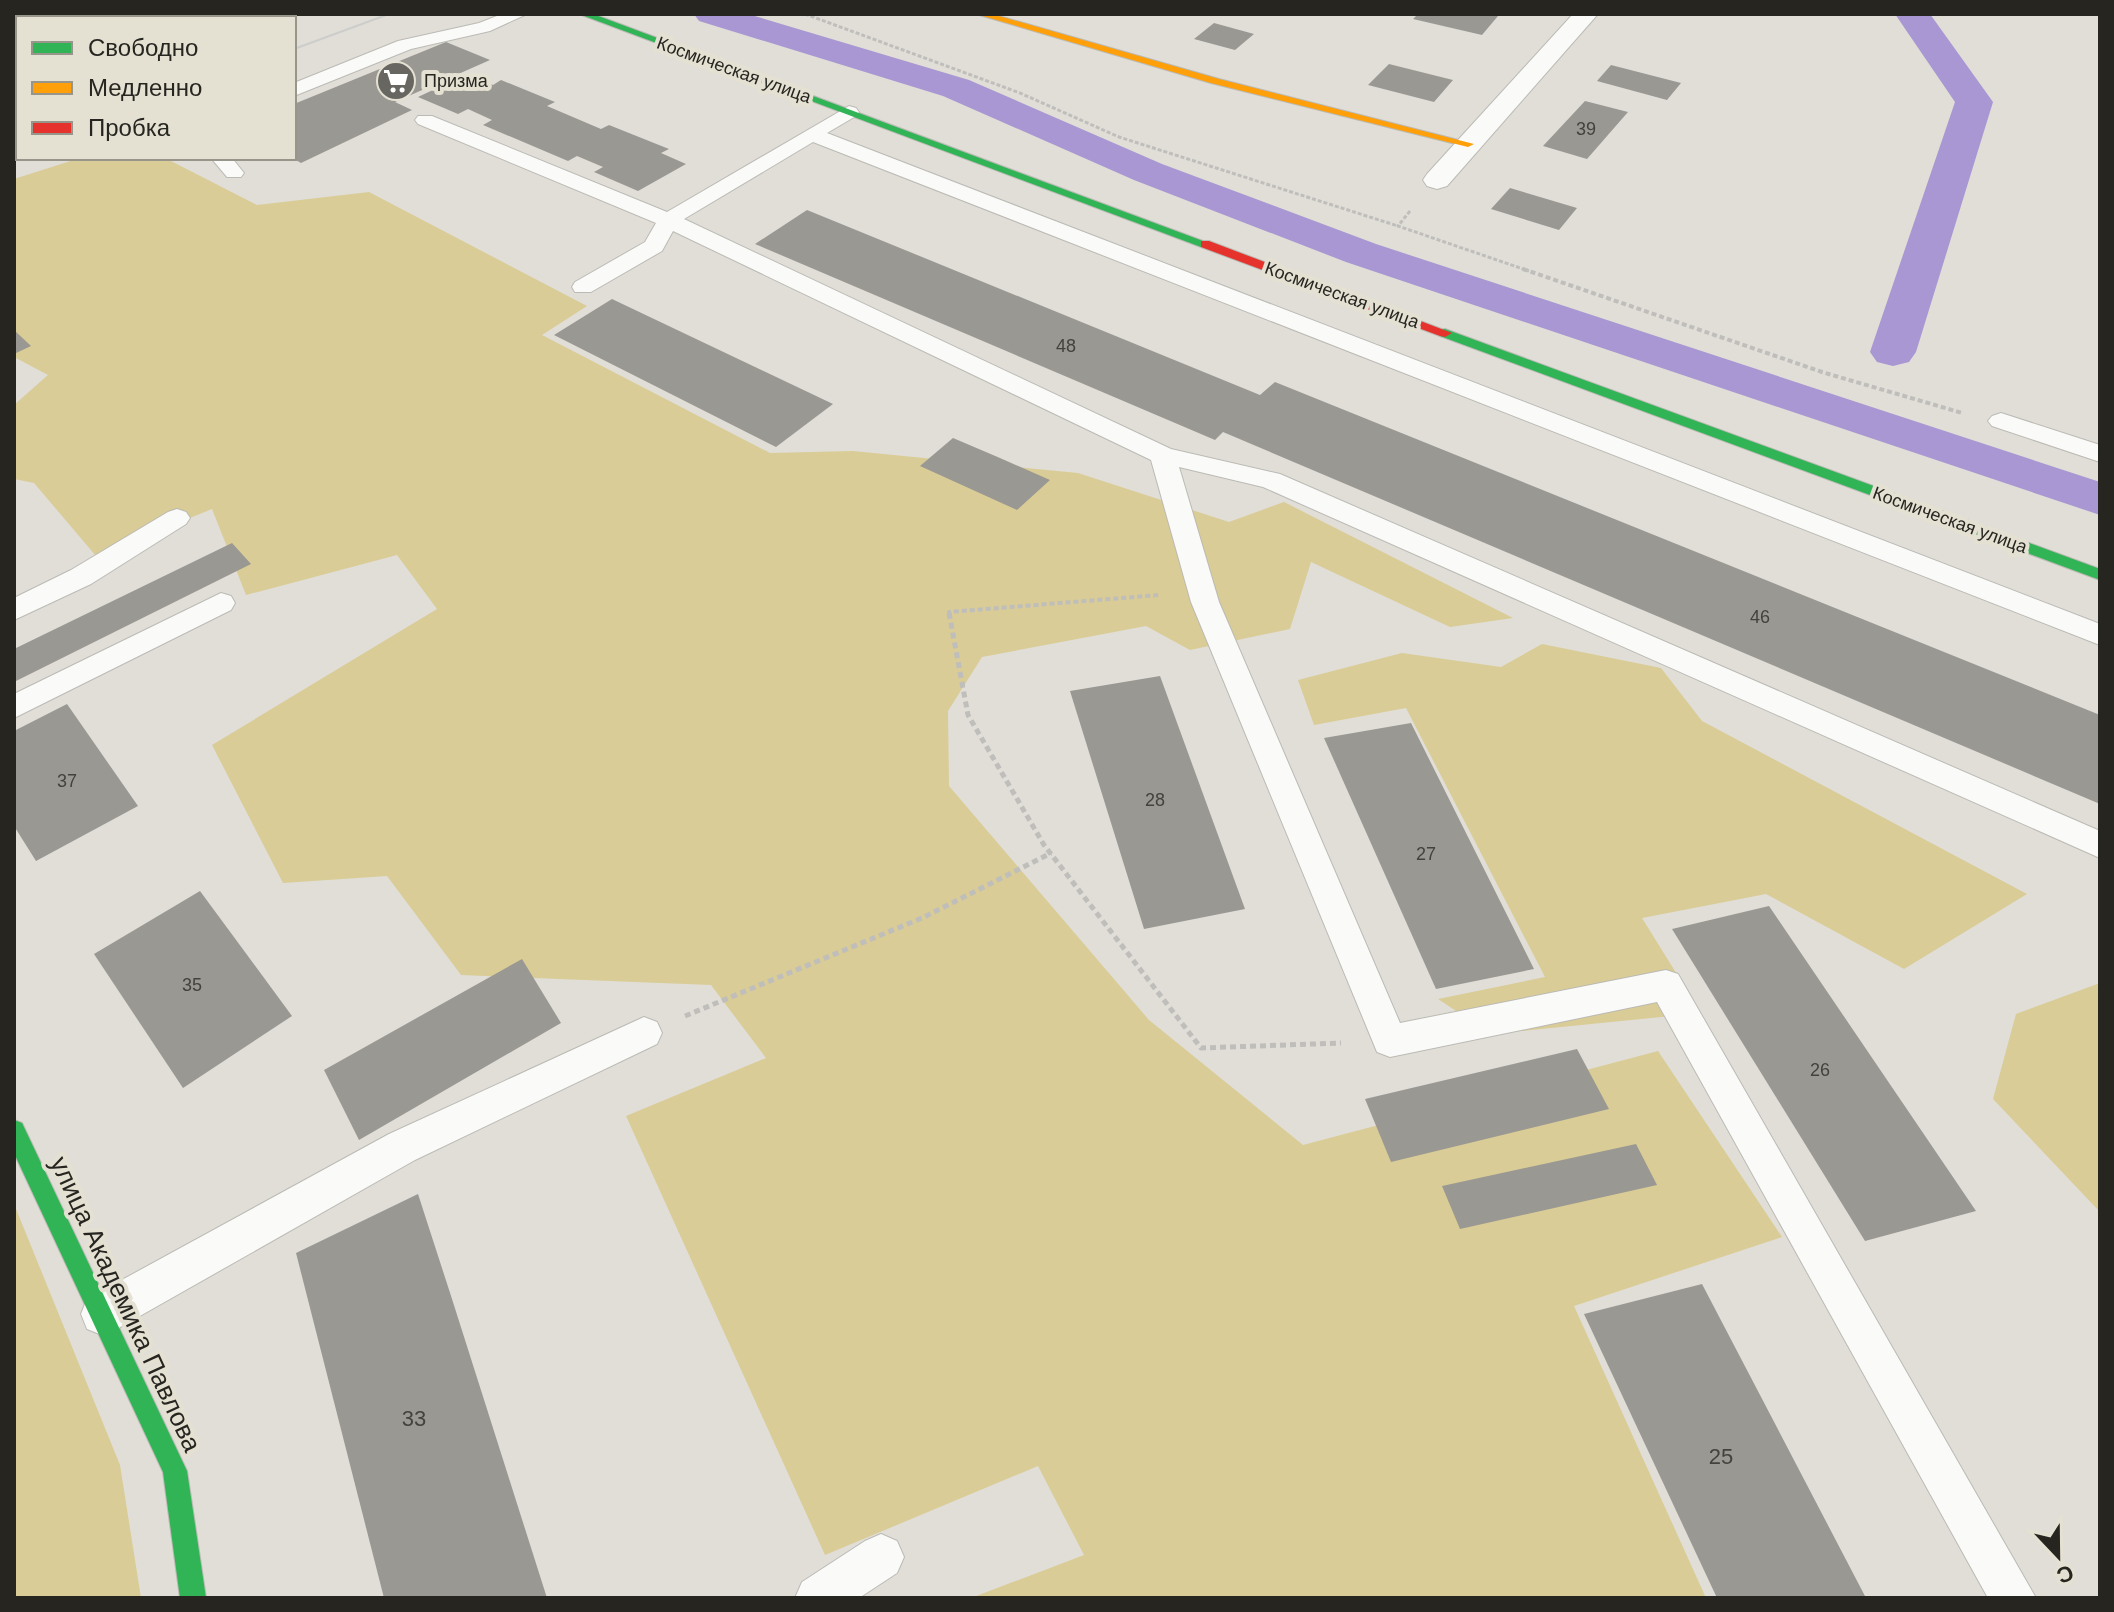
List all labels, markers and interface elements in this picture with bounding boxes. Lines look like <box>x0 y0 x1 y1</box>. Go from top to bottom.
legend <box>16 16 296 160</box>
street label: Космическая улица <box>654 33 815 108</box>
text: Свободно <box>88 34 198 61</box>
supermarket icon: Призма <box>375 60 417 102</box>
place label: Призма <box>424 71 489 91</box>
text: Медленно <box>88 74 202 101</box>
text: Пробка <box>88 114 171 141</box>
house number: 39 <box>1576 119 1596 139</box>
street label: Космическая улица <box>1262 258 1423 333</box>
house number: 48 <box>1056 336 1076 356</box>
street label: Космическая улица <box>1870 483 2031 558</box>
house number: 46 <box>1750 607 1770 627</box>
house number: 37 <box>57 771 77 791</box>
house number: 28 <box>1145 790 1165 810</box>
house number: 27 <box>1416 844 1436 864</box>
house number: 35 <box>182 975 202 995</box>
house number: 26 <box>1810 1060 1830 1080</box>
street label: улица Академика Павлова <box>44 1152 208 1457</box>
house number: 33 <box>402 1406 426 1431</box>
house number: 25 <box>1709 1444 1733 1469</box>
north arrow <box>2018 1516 2098 1596</box>
text: С <box>2053 1560 2077 1589</box>

